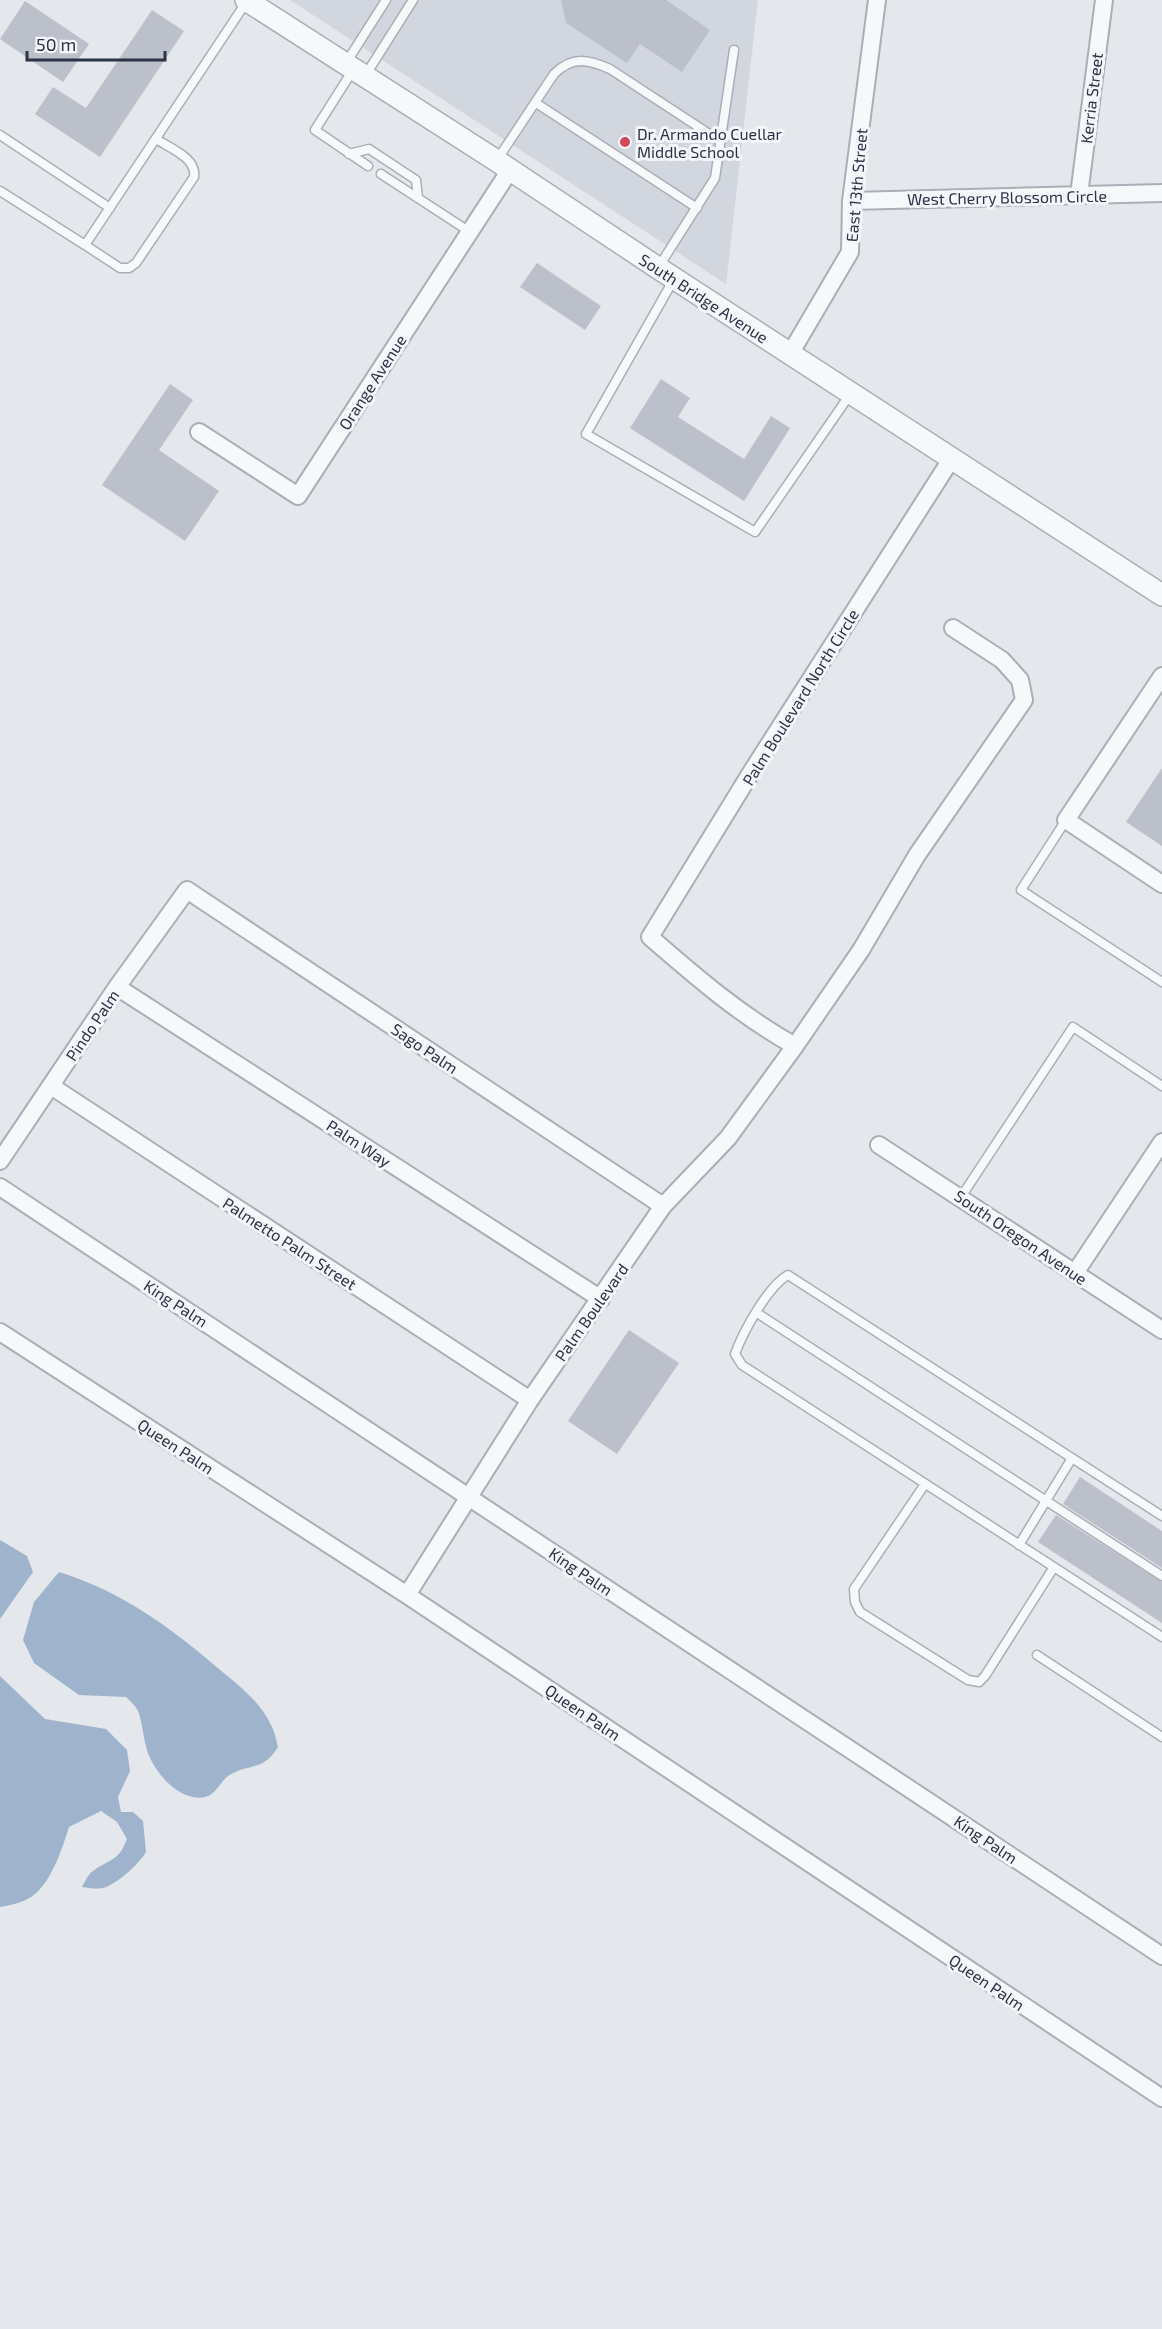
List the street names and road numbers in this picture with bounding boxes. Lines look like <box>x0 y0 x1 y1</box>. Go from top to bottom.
street label: Kerria Street <box>1076 51 1106 145</box>
street label: East 13th Street <box>842 127 870 243</box>
street label: West Cherry Blossom Circle <box>907 186 1107 208</box>
street label: South Bridge Avenue <box>636 249 772 347</box>
street label: Orange Avenue <box>334 331 410 433</box>
street label: Palm Boulevard North Circle <box>738 605 862 789</box>
street label: Pindo Palm <box>61 986 123 1064</box>
street label: Sago Palm <box>388 1019 462 1077</box>
street label: Palm Way <box>323 1115 395 1171</box>
street label: South Oregon Avenue <box>951 1186 1091 1288</box>
street label: Palmetto Palm Street <box>220 1193 360 1293</box>
street label: Palm Boulevard <box>550 1260 632 1364</box>
street label: King Palm <box>141 1275 211 1331</box>
street label: Queen Palm <box>134 1414 218 1478</box>
street label: King Palm <box>546 1543 616 1599</box>
street label: Queen Palm <box>541 1680 624 1745</box>
street label: King Palm <box>951 1811 1021 1867</box>
street label: Queen Palm <box>945 1950 1028 2015</box>

